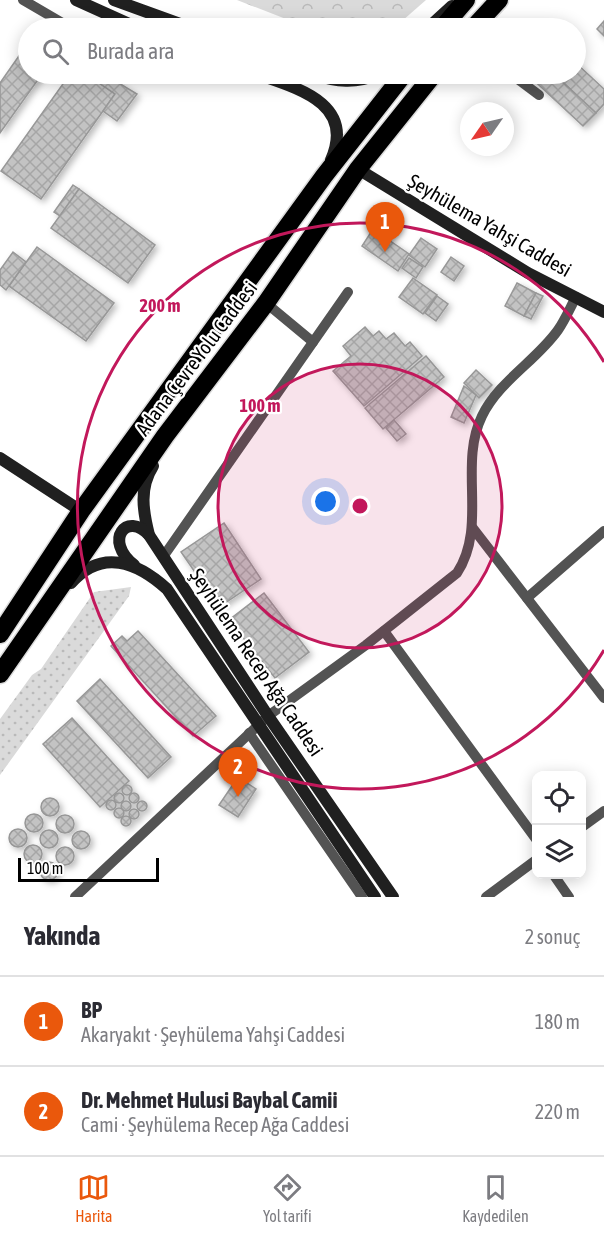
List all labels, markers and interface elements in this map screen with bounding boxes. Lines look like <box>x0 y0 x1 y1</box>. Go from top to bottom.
search box <box>18 18 586 84</box>
icon: search <box>39 35 72 68</box>
text: Burada ara <box>87 38 175 64</box>
north arrow <box>460 102 514 156</box>
street label: Şeyhülema Yahşi Caddesi <box>404 169 576 281</box>
pin: 1 <box>366 202 404 252</box>
street label: Adana Çevre Yolu Caddesi <box>131 276 261 440</box>
text: 200 m <box>140 295 180 316</box>
text: 100 m <box>240 395 280 416</box>
your location <box>311 487 340 516</box>
centre of rings <box>350 496 370 516</box>
street label: Şeyhülema Recep Ağa Caddesi <box>186 564 328 760</box>
pin: 2 <box>218 748 258 797</box>
map controls <box>532 771 586 879</box>
button: locate <box>532 771 586 825</box>
button: layers <box>532 825 586 879</box>
scale bar <box>18 855 159 882</box>
text: 100 m <box>27 859 63 877</box>
text: Yakında <box>24 921 100 951</box>
text: 2 sonuç <box>525 925 580 948</box>
text: BP <box>81 997 102 1023</box>
text: 1 <box>39 1010 48 1033</box>
text: 180 m <box>535 1010 580 1033</box>
text: Akaryakıt · Şeyhülema Yahşi Caddesi <box>81 1023 345 1046</box>
text: Dr. Mehmet Hulusi Baybal Camii <box>81 1087 337 1113</box>
text: 2 <box>39 1100 48 1123</box>
text: 220 m <box>535 1100 580 1123</box>
text: Cami · Şeyhülema Recep Ağa Caddesi <box>81 1113 349 1136</box>
tab: Harita <box>75 1171 112 1225</box>
tab: Yol tarifi <box>263 1171 312 1225</box>
tab: Kaydedilen <box>462 1171 529 1225</box>

